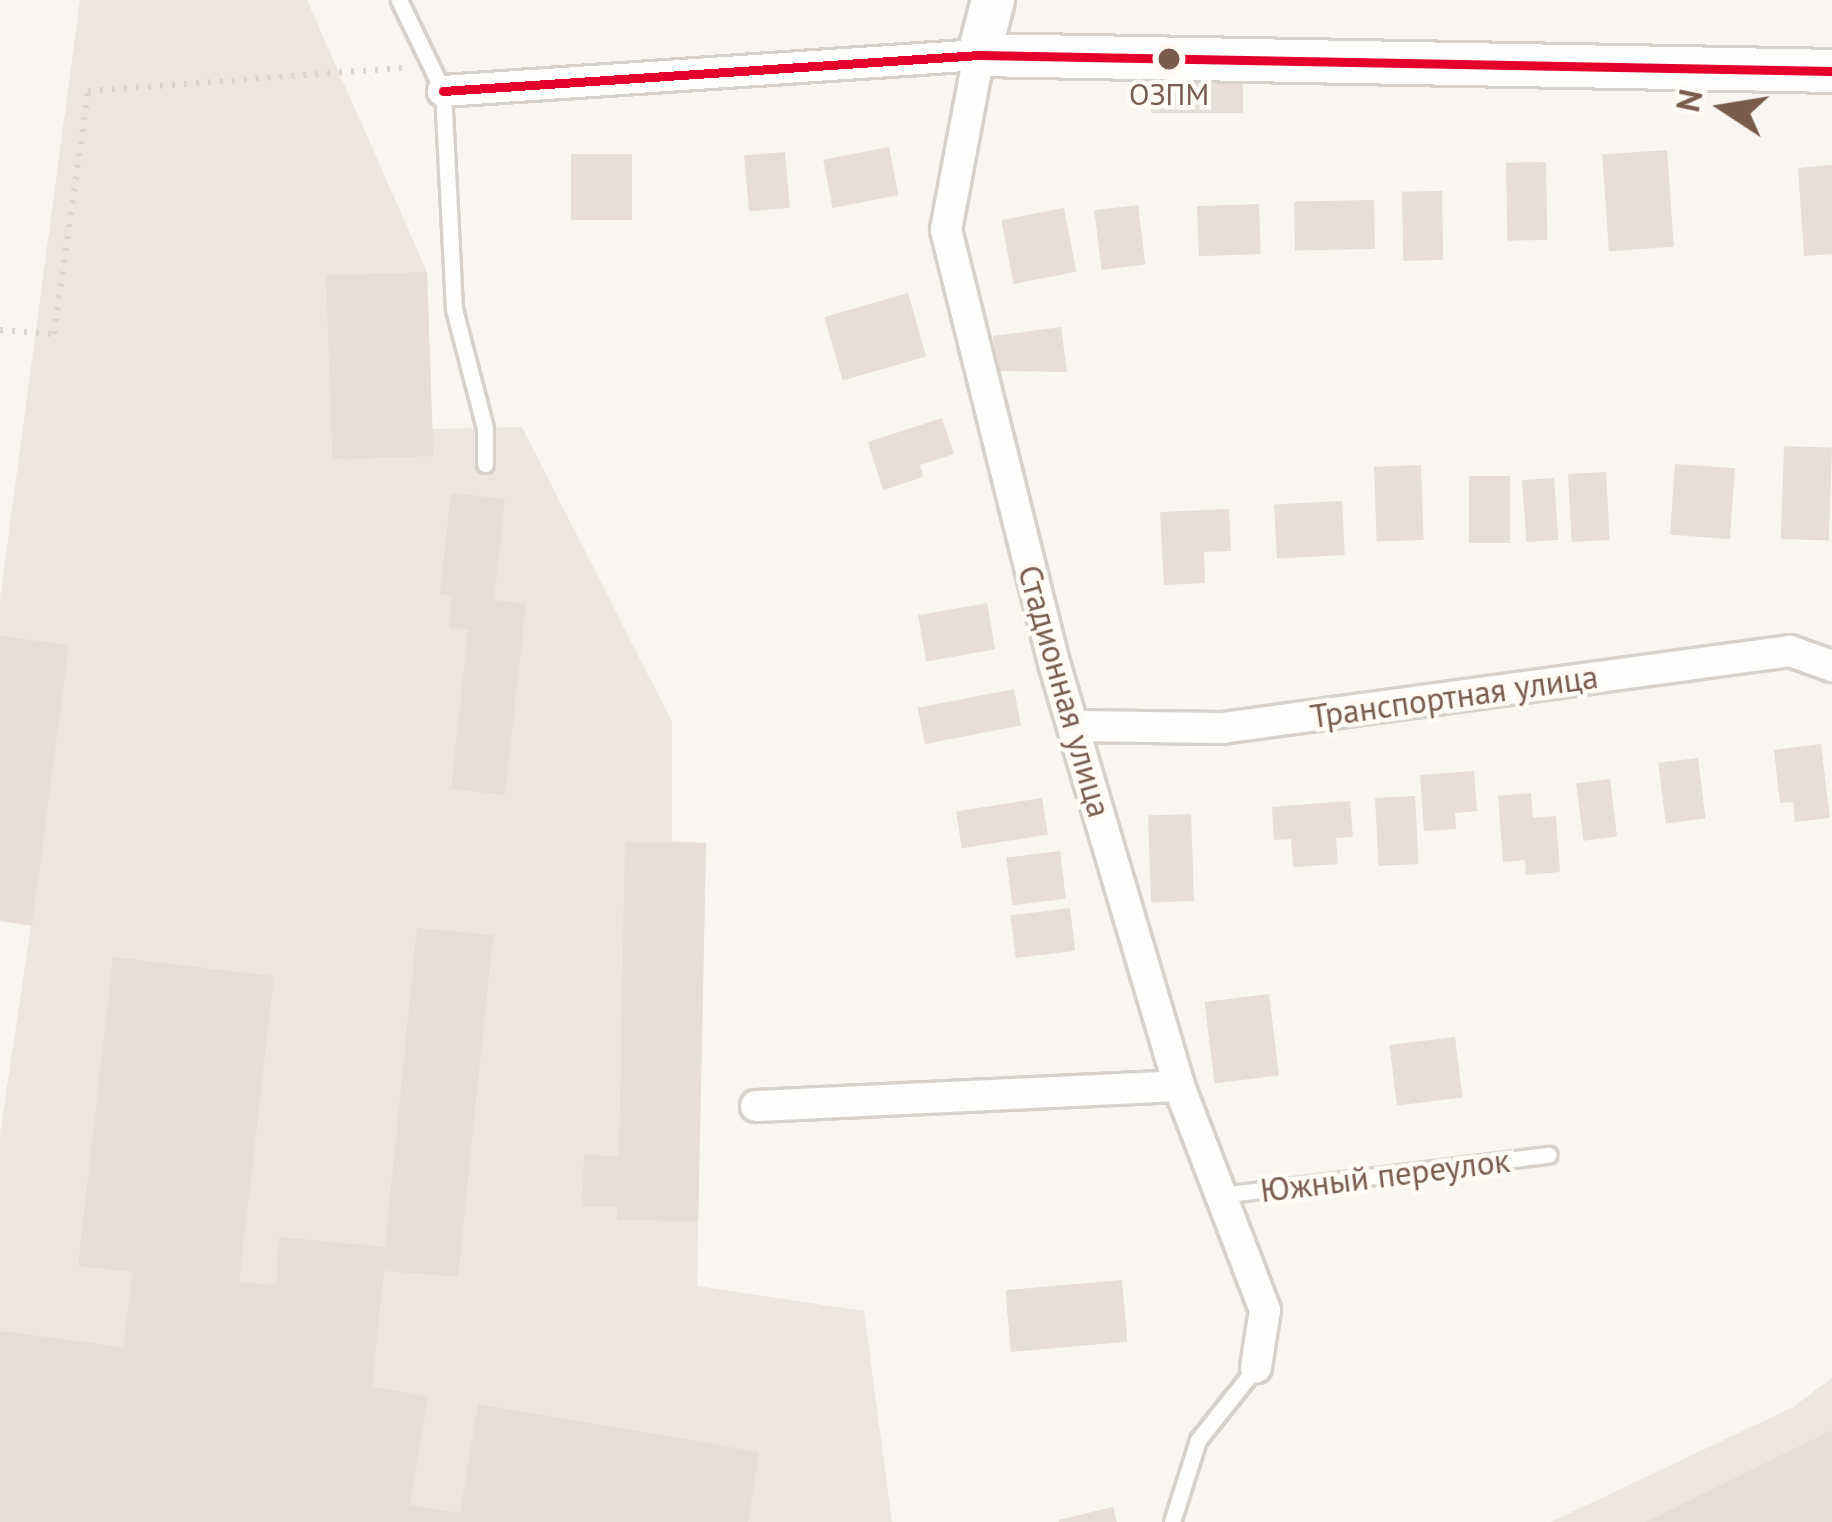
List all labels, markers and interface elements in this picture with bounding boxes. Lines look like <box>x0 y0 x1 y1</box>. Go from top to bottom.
marker: ОЗПМ <box>1158 48 1180 70</box>
north arrow <box>1664 48 1784 168</box>
place label: ОЗПМ <box>1129 76 1209 112</box>
text: N <box>1665 85 1712 115</box>
street label: Стадионная улица <box>1010 560 1120 822</box>
street label: Транспортная улица <box>1308 656 1600 736</box>
street label: Южный переулок <box>1258 1140 1512 1210</box>

